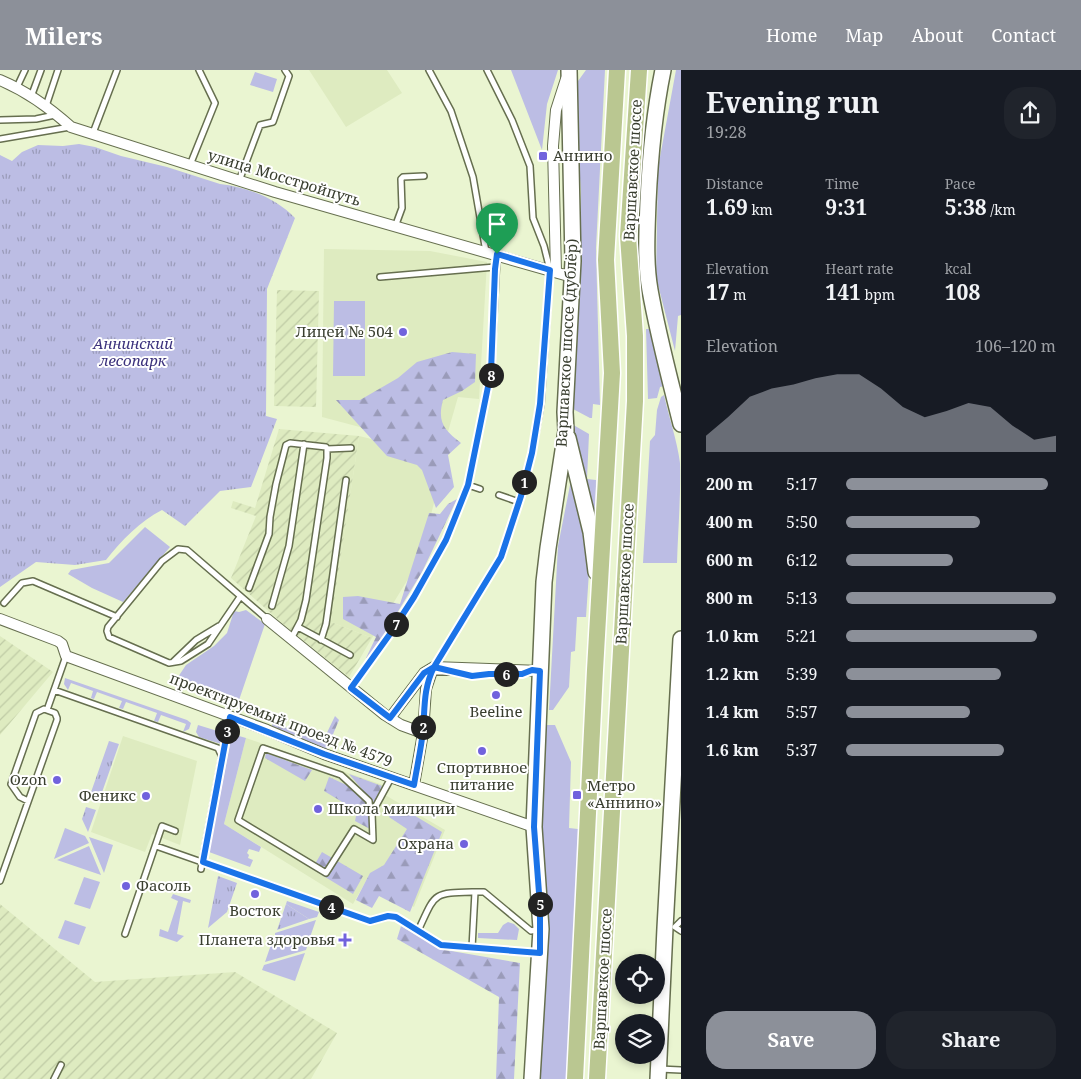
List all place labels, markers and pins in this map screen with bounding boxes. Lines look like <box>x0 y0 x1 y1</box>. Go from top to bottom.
place label: Аннино <box>553 145 613 165</box>
marker: Аннино <box>537 150 549 162</box>
pin <box>476 203 518 254</box>
place label: Лицей № 504 <box>295 321 394 341</box>
marker: Лицей № 504 <box>397 326 409 338</box>
pin: 8 <box>478 362 504 388</box>
pin: 1 <box>512 470 536 494</box>
pin: 7 <box>384 612 408 636</box>
pin: 6 <box>494 662 518 686</box>
marker: Beeline <box>490 689 502 701</box>
place label: Beeline <box>469 701 523 721</box>
pin: 2 <box>410 714 436 740</box>
pin: 3 <box>214 718 240 744</box>
marker: Спортивное питание <box>476 745 488 757</box>
place label: Спортивное питание <box>437 757 527 794</box>
place label: Ozon <box>10 769 47 789</box>
marker: Ozon <box>51 774 63 786</box>
place label: Метро «Аннино» <box>587 775 662 812</box>
place label: Феникс <box>79 785 136 805</box>
marker: Метро «Аннино» <box>571 789 583 801</box>
marker: Феникс <box>140 790 152 802</box>
place label: Школа милиции <box>328 798 455 818</box>
marker: Школа милиции <box>312 803 324 815</box>
place label: Охрана <box>398 833 454 853</box>
marker: Охрана <box>458 838 470 850</box>
place label: Фасоль <box>136 875 191 895</box>
marker: Фасоль <box>120 880 132 892</box>
marker: Восток <box>249 888 261 900</box>
pin: 5 <box>528 892 552 916</box>
pin: 4 <box>318 894 344 920</box>
place label: Восток <box>229 900 281 920</box>
place label: Планета здоровья <box>199 929 335 949</box>
marker: Планета здоровья <box>339 934 351 946</box>

